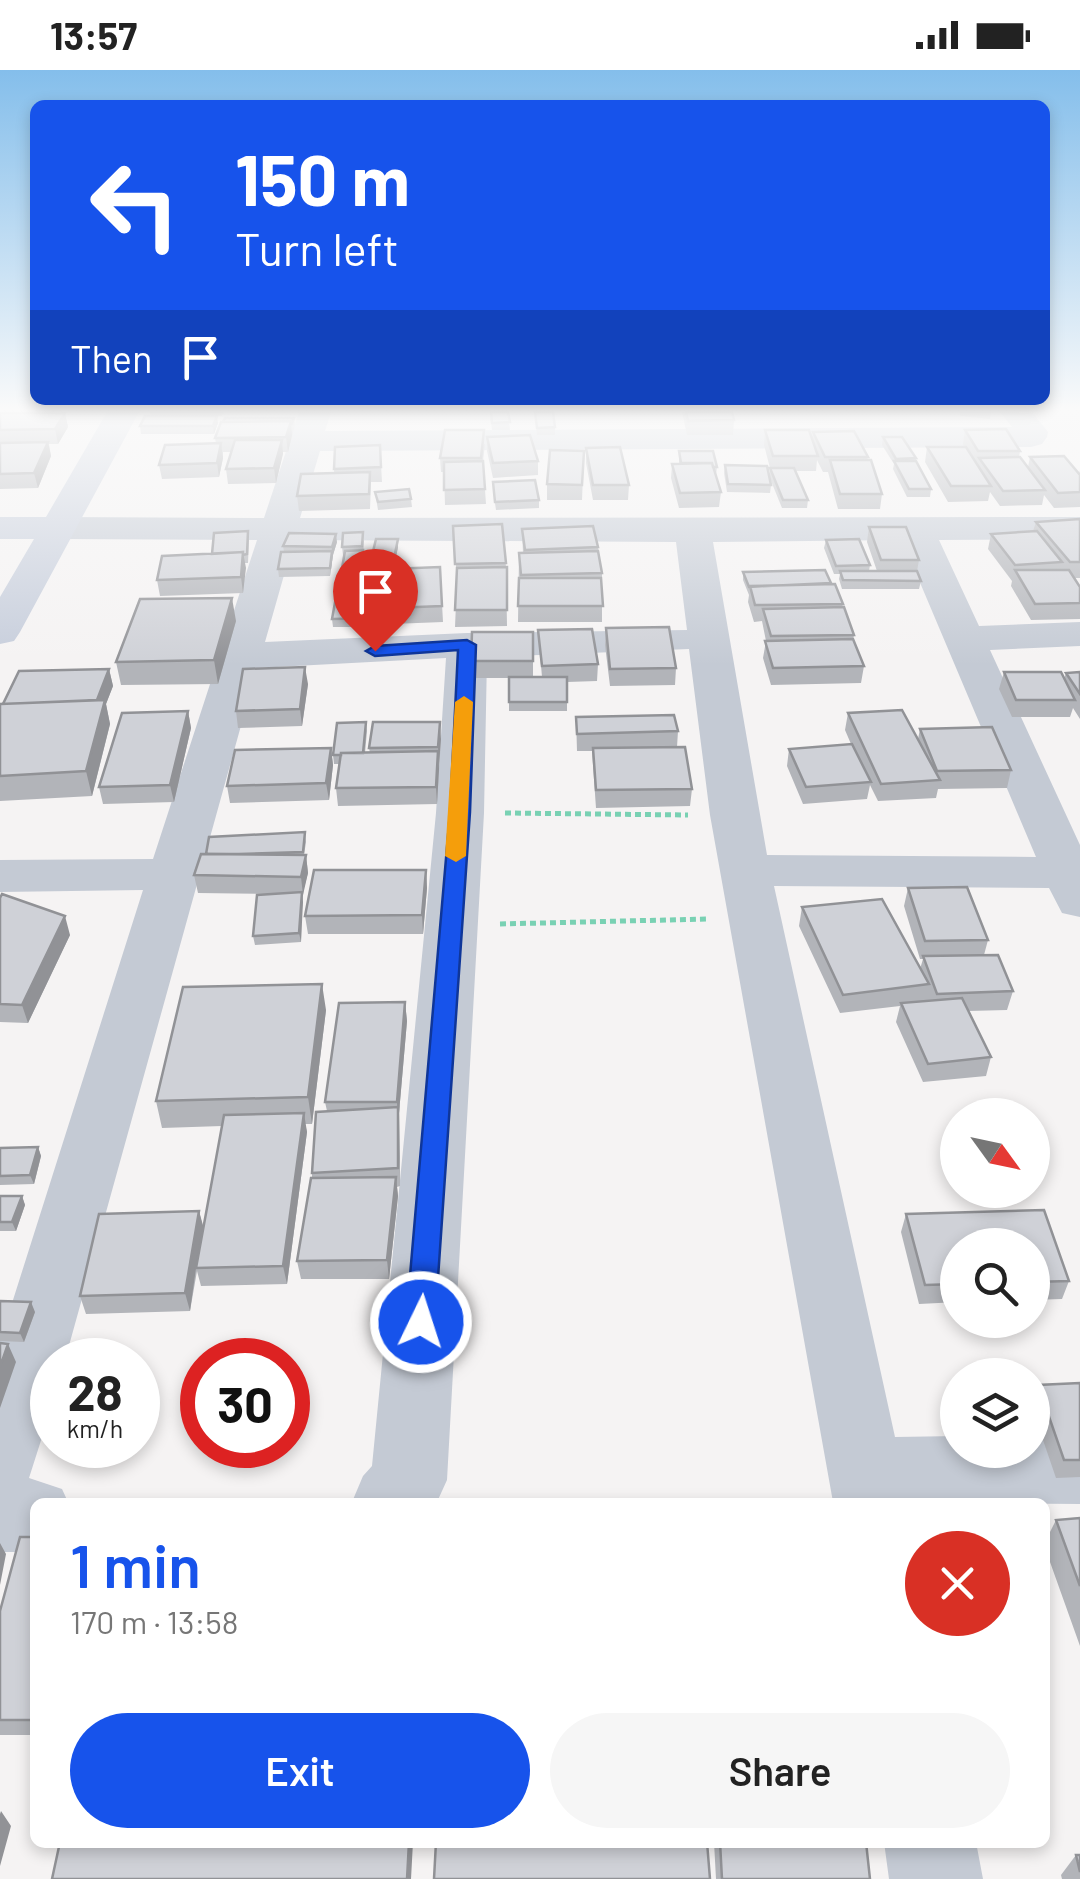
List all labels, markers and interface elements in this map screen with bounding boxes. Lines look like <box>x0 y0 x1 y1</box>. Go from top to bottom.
text: 13:57 <box>50 12 137 58</box>
text: 150 m <box>235 136 410 220</box>
icon: left <box>70 140 200 270</box>
text: Turn left <box>235 221 399 275</box>
icon: arrive <box>173 330 228 385</box>
text: Then <box>70 335 153 381</box>
pin <box>333 549 418 652</box>
icon: arrive <box>348 564 403 619</box>
north arrow <box>940 1098 1050 1208</box>
map controls <box>940 1098 1050 1468</box>
button: search <box>940 1228 1050 1338</box>
position arrow <box>369 1270 473 1374</box>
speed limit sign: 30 <box>180 1338 310 1468</box>
button: layers <box>940 1358 1050 1468</box>
text: 28 <box>67 1361 123 1421</box>
text: km/h <box>67 1413 123 1443</box>
text: 1 min <box>70 1528 201 1600</box>
button: close <box>905 1531 1010 1636</box>
text: 170 m · 13:58 <box>70 1602 238 1640</box>
button: Exit <box>70 1713 530 1828</box>
button: Share <box>550 1713 1010 1828</box>

